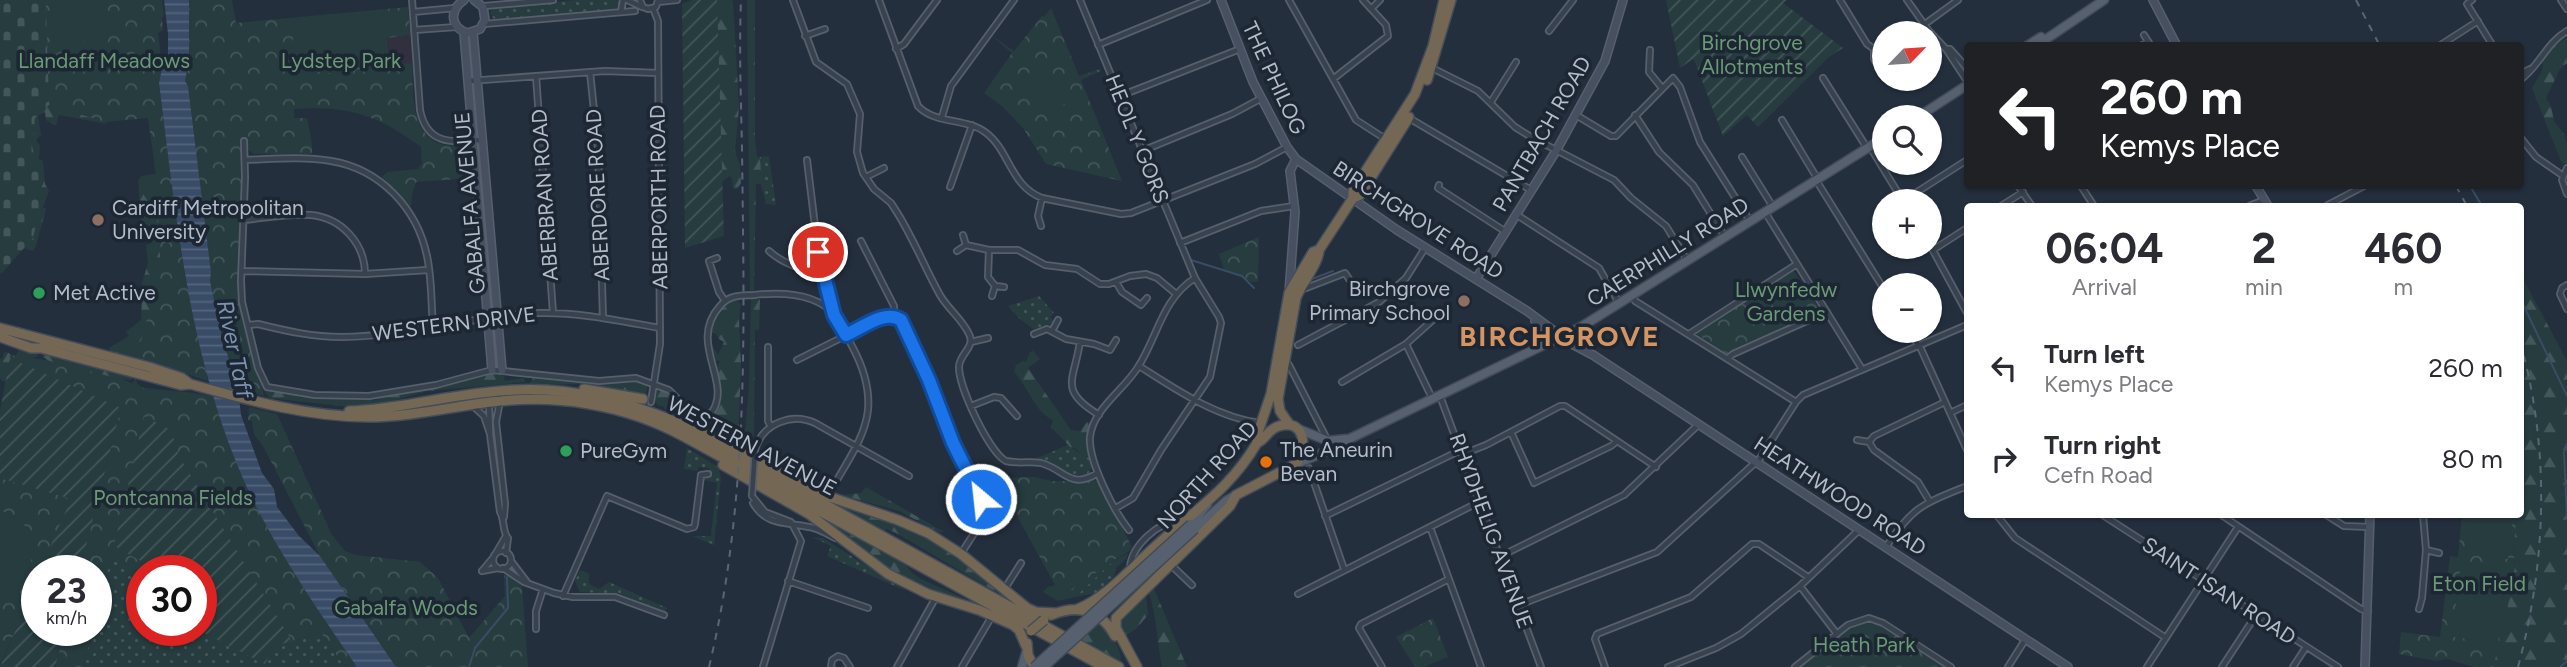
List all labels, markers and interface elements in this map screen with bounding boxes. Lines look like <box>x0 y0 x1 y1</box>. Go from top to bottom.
street label: THE PHILOG <box>1237 17 1311 138</box>
north arrow <box>1872 21 1942 91</box>
map controls <box>1872 21 1942 343</box>
park label: Birchgrove Allotments <box>1701 30 1803 79</box>
park label: Llandaff Meadows <box>18 48 190 73</box>
park label: Lydstep Park <box>281 48 402 73</box>
street label: PANTBACH ROAD <box>1487 52 1596 216</box>
text: 260 m <box>2100 67 2243 126</box>
icon: left <box>1985 70 2076 161</box>
street label: HEOL Y GORS <box>1100 71 1175 207</box>
street label: ABERPORTH ROAD <box>644 104 673 290</box>
button: search <box>1872 105 1942 175</box>
street label: ABERBRAN ROAD <box>526 108 563 282</box>
street label: ABERDORE ROAD <box>581 108 614 282</box>
street label: GABALFA AVENUE <box>449 111 490 295</box>
text: Kemys Place <box>2100 127 2280 165</box>
street label: BIRCHGROVE ROAD <box>1328 155 1508 284</box>
button: + <box>1872 189 1942 259</box>
street label: CAERPHILLY ROAD <box>1582 192 1753 311</box>
place label: Cardiff Metropolitan University <box>112 195 304 244</box>
marker: Cardiff Metropolitan University <box>90 212 106 228</box>
pin <box>788 222 848 282</box>
text: 06:04 <box>2046 223 2164 274</box>
text: 2 <box>2252 223 2276 274</box>
text: 460 <box>2364 223 2442 274</box>
icon: arrive <box>799 233 837 271</box>
button: − <box>1872 273 1942 343</box>
text: Arrival <box>2072 273 2137 301</box>
text: min <box>2245 273 2283 301</box>
text: m <box>2394 273 2413 301</box>
place label: Birchgrove Primary School <box>1309 276 1450 325</box>
park label: Llwynfedw Gardens <box>1735 277 1838 326</box>
place label: Met Active <box>53 280 156 305</box>
marker: Met Active <box>31 285 47 301</box>
marker: Birchgrove Primary School <box>1456 293 1472 309</box>
water label: River Taff <box>211 298 260 403</box>
street label: WESTERN DRIVE <box>371 301 537 346</box>
district label: BIRCHGROVE <box>1459 319 1661 353</box>
text: Turn left <box>2044 338 2145 370</box>
icon: left <box>1985 349 2023 387</box>
text: 260 m <box>2429 352 2503 384</box>
text: Kemys Place <box>2044 370 2173 398</box>
street label: WESTERN AVENUE <box>663 390 841 501</box>
street label: NORTH ROAD <box>1152 416 1262 534</box>
text: Turn right <box>2044 429 2161 461</box>
street label: RHYDHELIG AVENUE <box>1445 430 1538 632</box>
street label: HEATHWOOD ROAD <box>1750 431 1931 561</box>
place label: The Aneurin Bevan <box>1280 437 1393 486</box>
place label: PureGym <box>580 438 667 463</box>
icon: right <box>1985 440 2023 478</box>
marker: PureGym <box>558 443 574 459</box>
text: 80 m <box>2442 443 2503 475</box>
marker: The Aneurin Bevan <box>1258 454 1274 470</box>
text: Cefn Road <box>2044 461 2153 489</box>
position arrow <box>944 462 1018 536</box>
park label: Pontcanna Fields <box>93 485 253 510</box>
street label: SAINT ISAN ROAD <box>2138 532 2301 650</box>
speed limit sign: 30 <box>126 555 217 646</box>
text: 23 <box>47 570 86 612</box>
park label: Eton Field <box>2432 571 2526 596</box>
park label: Gabalfa Woods <box>334 595 478 620</box>
text: km/h <box>46 607 87 629</box>
park label: Heath Park <box>1813 632 1916 657</box>

